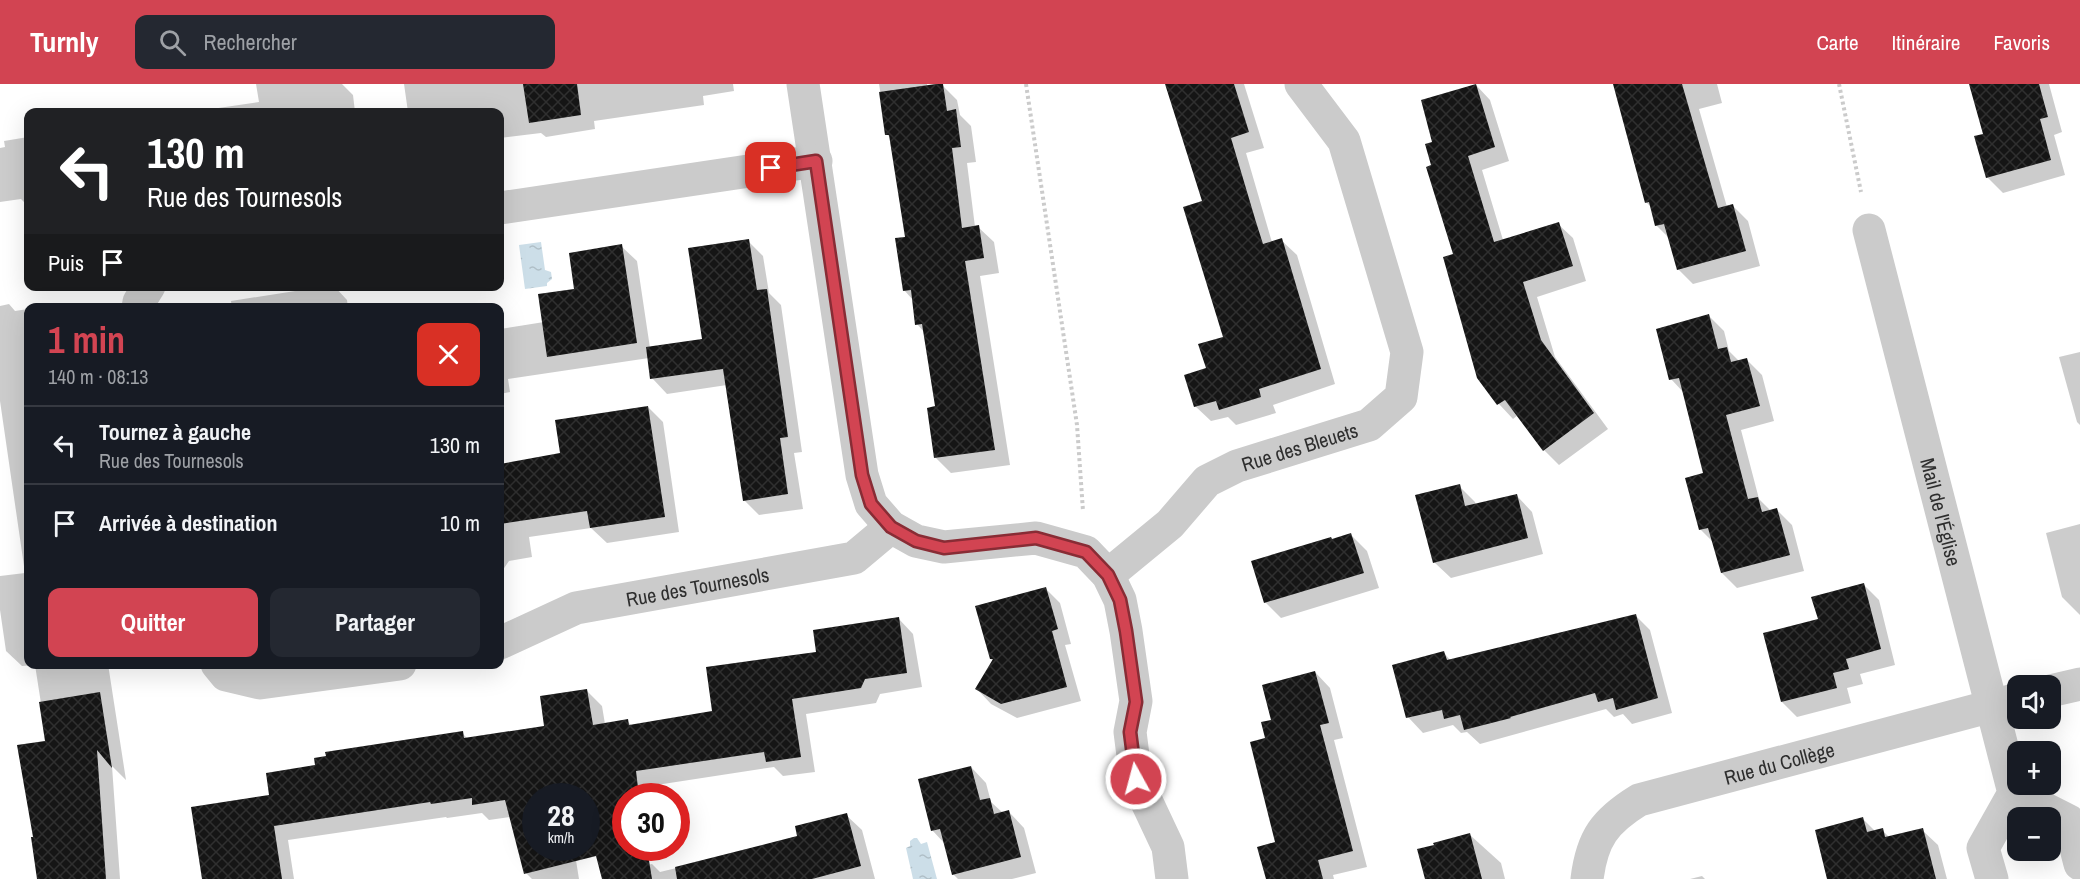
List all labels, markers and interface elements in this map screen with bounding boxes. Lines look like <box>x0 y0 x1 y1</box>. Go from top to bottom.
search box <box>135 15 555 69</box>
text: Turnly <box>30 23 99 61</box>
icon: search <box>156 26 189 59</box>
text: Rechercher <box>204 27 297 57</box>
text: Carte <box>1816 28 1859 57</box>
text: Itinéraire <box>1892 28 1960 57</box>
text: Favoris <box>1993 28 2050 57</box>
text: 130 m <box>147 125 245 181</box>
icon: left <box>48 132 126 210</box>
pin <box>745 142 796 193</box>
icon: arrive <box>754 151 787 184</box>
text: Rue des Tournesols <box>147 179 342 215</box>
icon: arrive <box>96 246 129 279</box>
text: Puis <box>48 248 84 278</box>
text: 1 min <box>48 316 125 364</box>
button: close <box>417 323 480 386</box>
text: 140 m · 08:13 <box>48 363 148 390</box>
street label: Rue des Bleuets <box>1238 416 1361 477</box>
text: Tournez à gauche <box>99 417 251 447</box>
icon: left <box>48 429 81 462</box>
text: 130 m <box>430 430 480 460</box>
text: Rue des Tournesols <box>99 447 244 474</box>
street label: Mail de l'Église <box>1915 455 1968 569</box>
icon: arrive <box>48 507 81 540</box>
text: Arrivée à destination <box>99 508 277 538</box>
text: 10 m <box>440 508 480 538</box>
street label: Rue des Tournesols <box>624 560 771 612</box>
button: Quitter <box>48 588 258 657</box>
button: Partager <box>270 588 480 657</box>
map controls <box>2007 675 2061 861</box>
button: sound <box>2007 675 2061 729</box>
street label: Rue du Collège <box>1721 735 1837 790</box>
button: + <box>2007 741 2061 795</box>
position arrow <box>1104 747 1168 811</box>
speed limit sign: 30 <box>612 783 690 861</box>
text: 28 <box>547 795 575 835</box>
button: − <box>2007 807 2061 861</box>
text: km/h <box>548 827 574 848</box>

